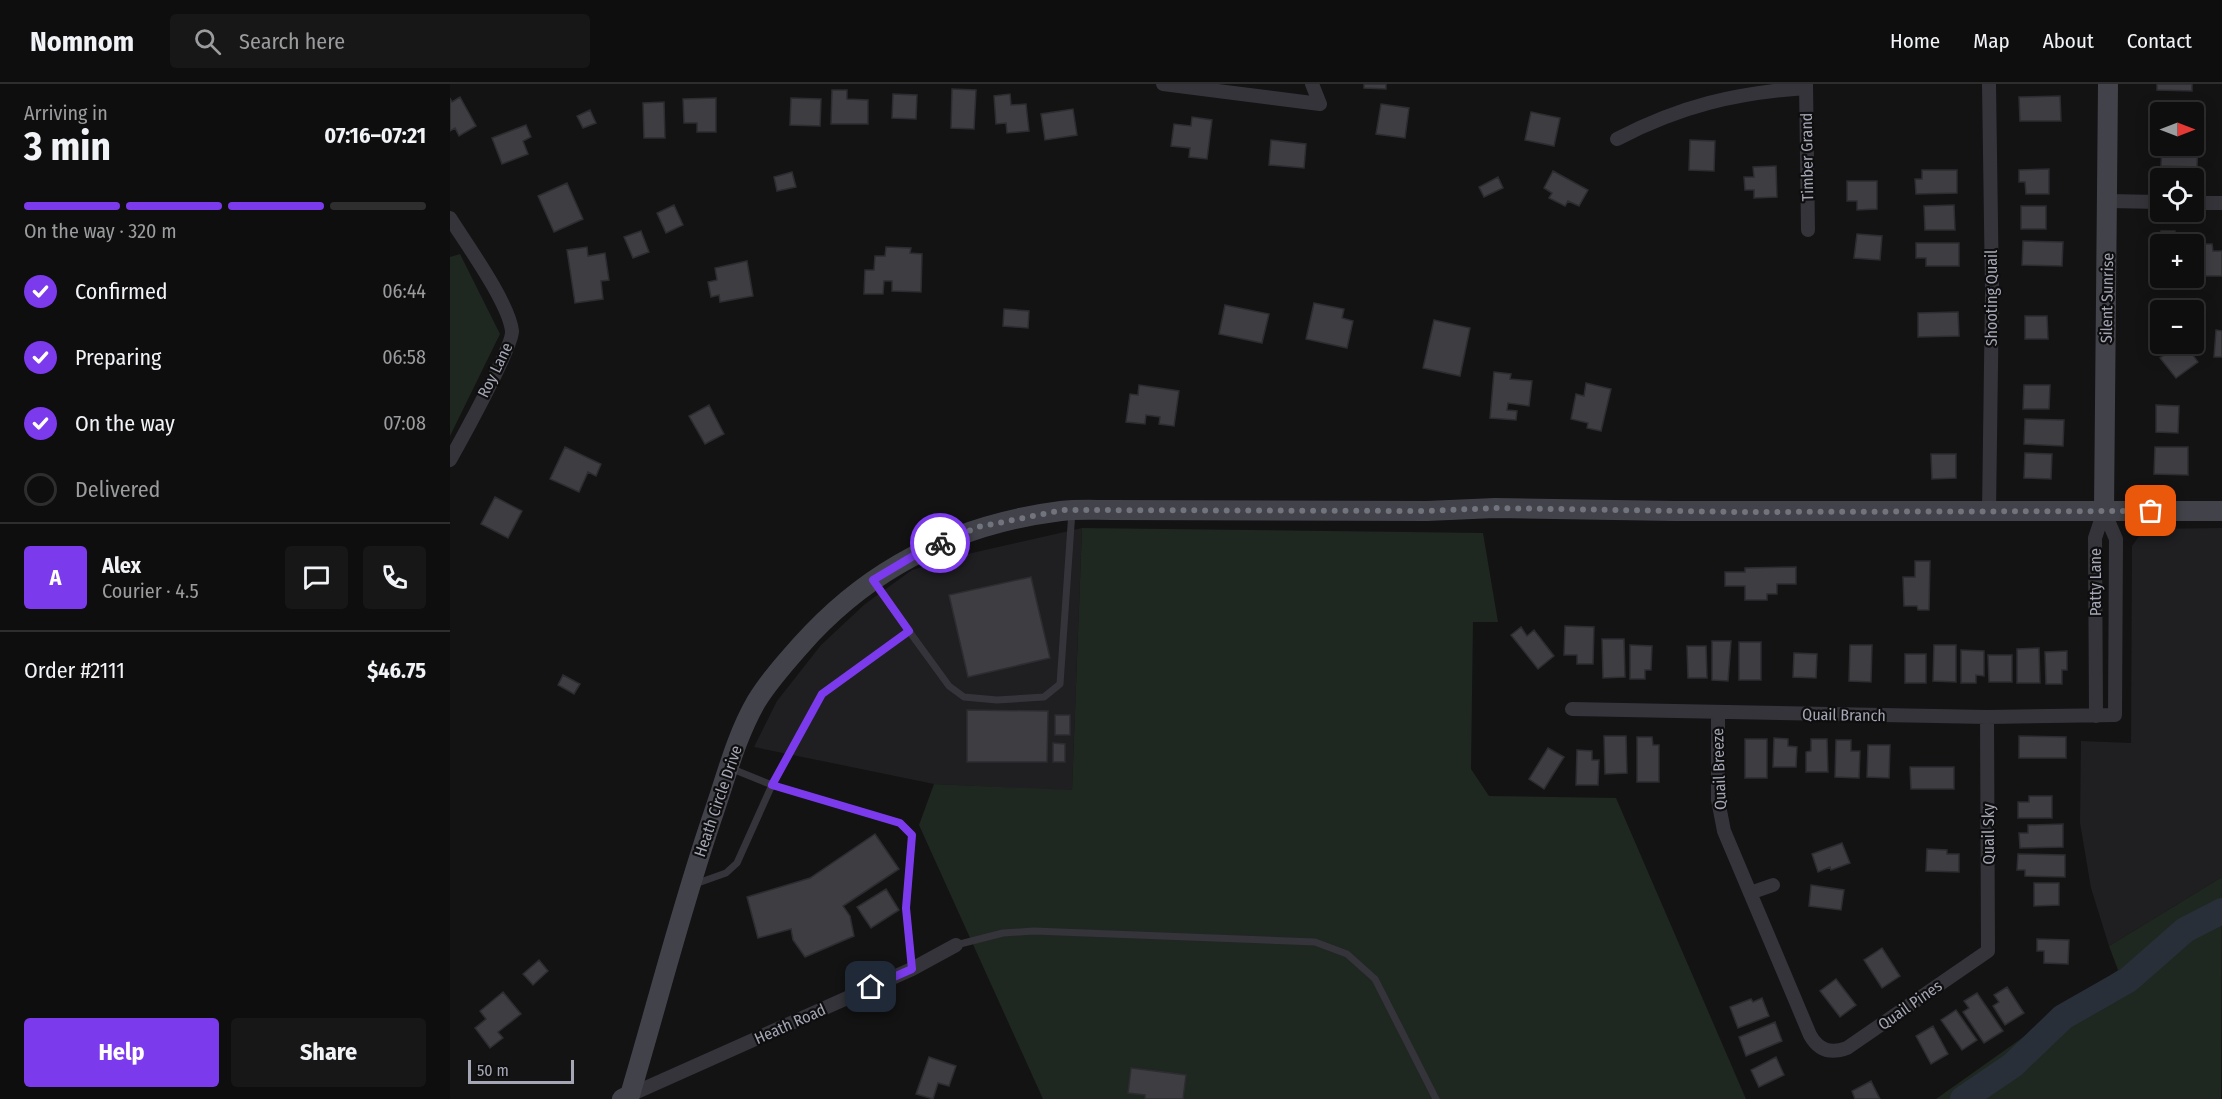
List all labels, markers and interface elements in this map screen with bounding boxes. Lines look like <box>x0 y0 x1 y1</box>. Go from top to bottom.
search box <box>170 14 590 68</box>
text: Nomnom <box>30 25 134 58</box>
icon: search <box>191 25 224 58</box>
text: Search here <box>239 28 345 55</box>
text: Home <box>1890 28 1940 54</box>
text: Map <box>1973 28 2010 54</box>
text: About <box>2043 28 2094 54</box>
text: Contact <box>2127 28 2192 54</box>
text: Arriving in <box>24 101 108 125</box>
north arrow <box>2150 102 2204 156</box>
map controls <box>2150 102 2204 354</box>
street label: Timber Grand <box>1797 113 1817 201</box>
text: 07:16–07:21 <box>324 122 426 149</box>
text: 3 min <box>24 124 111 170</box>
button: locate <box>2150 168 2204 222</box>
text: On the way · 320 m <box>24 219 177 243</box>
button: + <box>2150 234 2204 288</box>
street label: Shooting Quail <box>1982 250 2001 346</box>
street label: Silent Sunrise <box>2097 252 2117 343</box>
icon: check <box>24 275 57 308</box>
text: Confirmed <box>75 278 168 305</box>
text: 06:44 <box>382 279 426 303</box>
button: − <box>2150 300 2204 354</box>
street label: Roy Lane <box>474 339 516 401</box>
icon: check <box>24 341 57 374</box>
text: Preparing <box>75 344 161 371</box>
text: 06:58 <box>382 345 426 369</box>
icon: check <box>24 407 57 440</box>
text: On the way <box>75 410 175 437</box>
text: 07:08 <box>383 411 426 435</box>
text: Delivered <box>75 476 160 503</box>
pin <box>2125 485 2176 536</box>
icon: bag <box>2134 494 2167 527</box>
courier <box>910 513 970 573</box>
icon: bike <box>924 527 957 560</box>
button: chat <box>285 546 348 609</box>
button: phone <box>363 546 426 609</box>
street label: Patty Lane <box>2086 548 2105 616</box>
text: Alex <box>102 552 141 579</box>
text: A <box>50 564 61 591</box>
text: Courier · 4.5 <box>102 579 199 603</box>
text: Order #2111 <box>24 657 125 684</box>
text: $46.75 <box>367 657 426 684</box>
street label: Quail Branch <box>1802 705 1886 725</box>
street label: Quail Breeze <box>1708 728 1730 810</box>
street label: Heath Circle Drive <box>690 743 746 859</box>
street label: Quail Sky <box>1979 803 1998 864</box>
pin <box>845 961 896 1012</box>
icon: home <box>854 970 887 1003</box>
street label: Quail Pines <box>1874 976 1946 1034</box>
street label: Heath Road <box>751 1000 829 1048</box>
button: Help <box>24 1018 219 1087</box>
button: Share <box>231 1018 426 1087</box>
scale bar <box>468 1057 574 1084</box>
text: 50 m <box>477 1061 509 1080</box>

